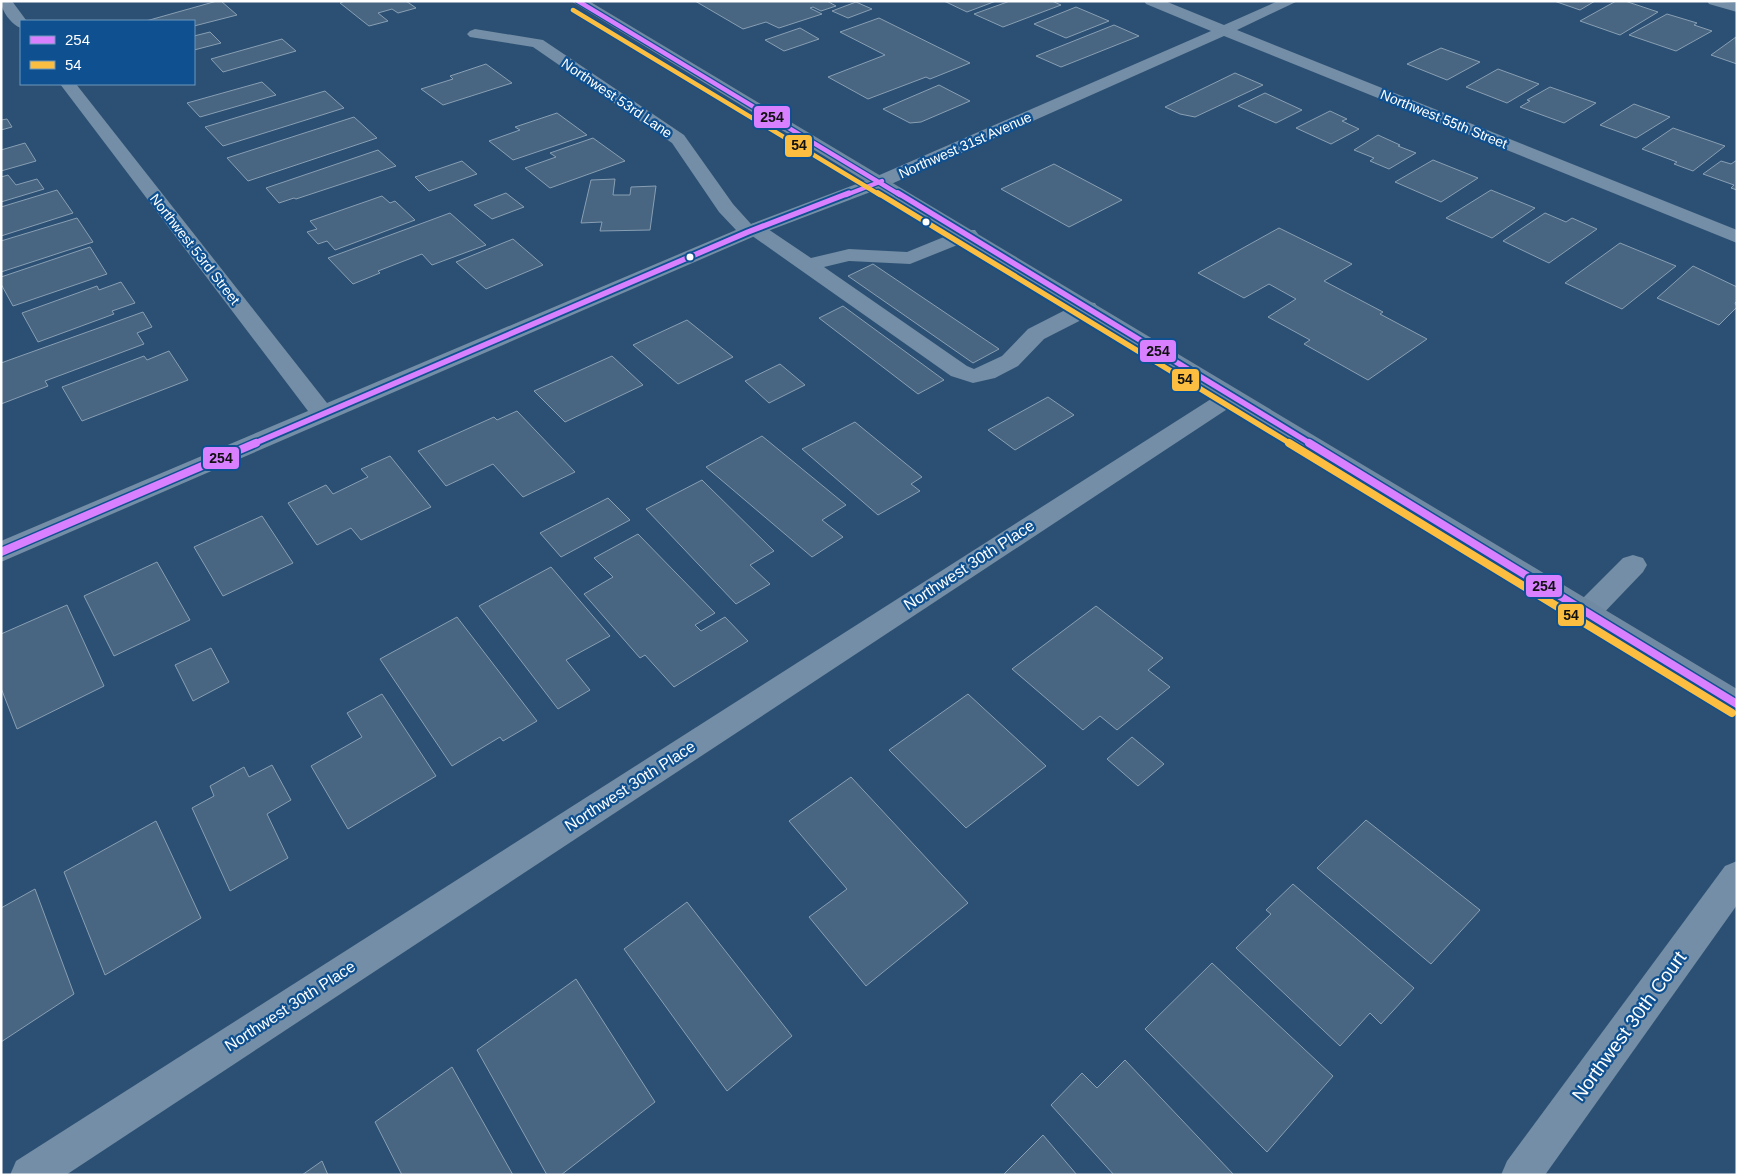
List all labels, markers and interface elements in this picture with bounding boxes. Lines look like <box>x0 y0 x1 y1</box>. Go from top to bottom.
legend <box>20 20 195 85</box>
text: 254 <box>65 31 90 48</box>
street label: Northwest 53rd Lane <box>559 55 676 141</box>
text: 54 <box>65 56 82 73</box>
street label: Northwest 55th Street <box>1378 86 1510 152</box>
line badge: 254 <box>753 105 791 129</box>
street label: Northwest 31st Avenue <box>896 108 1034 182</box>
text: 254 <box>760 109 784 125</box>
line badge: 54 <box>784 134 813 158</box>
text: 54 <box>791 137 807 153</box>
street label: Northwest 53rd Street <box>147 190 243 308</box>
unlabelled marker <box>921 217 931 227</box>
unlabelled marker <box>685 252 695 262</box>
line badge: 254 <box>1139 339 1177 363</box>
text: 254 <box>1146 343 1170 359</box>
line badge: 54 <box>1171 368 1200 392</box>
text: 54 <box>1177 371 1193 387</box>
line badge: 254 <box>202 446 240 470</box>
text: 254 <box>209 450 233 466</box>
street label: Northwest 30th Place <box>901 516 1037 614</box>
line badge: 254 <box>1525 574 1563 598</box>
text: 254 <box>1532 578 1556 594</box>
line badge: 54 <box>1557 603 1585 627</box>
text: 54 <box>1563 607 1579 623</box>
street label: Northwest 30th Place <box>562 737 698 835</box>
street label: Northwest 30th Court <box>1568 947 1691 1105</box>
street label: Northwest 30th Place <box>222 957 358 1055</box>

